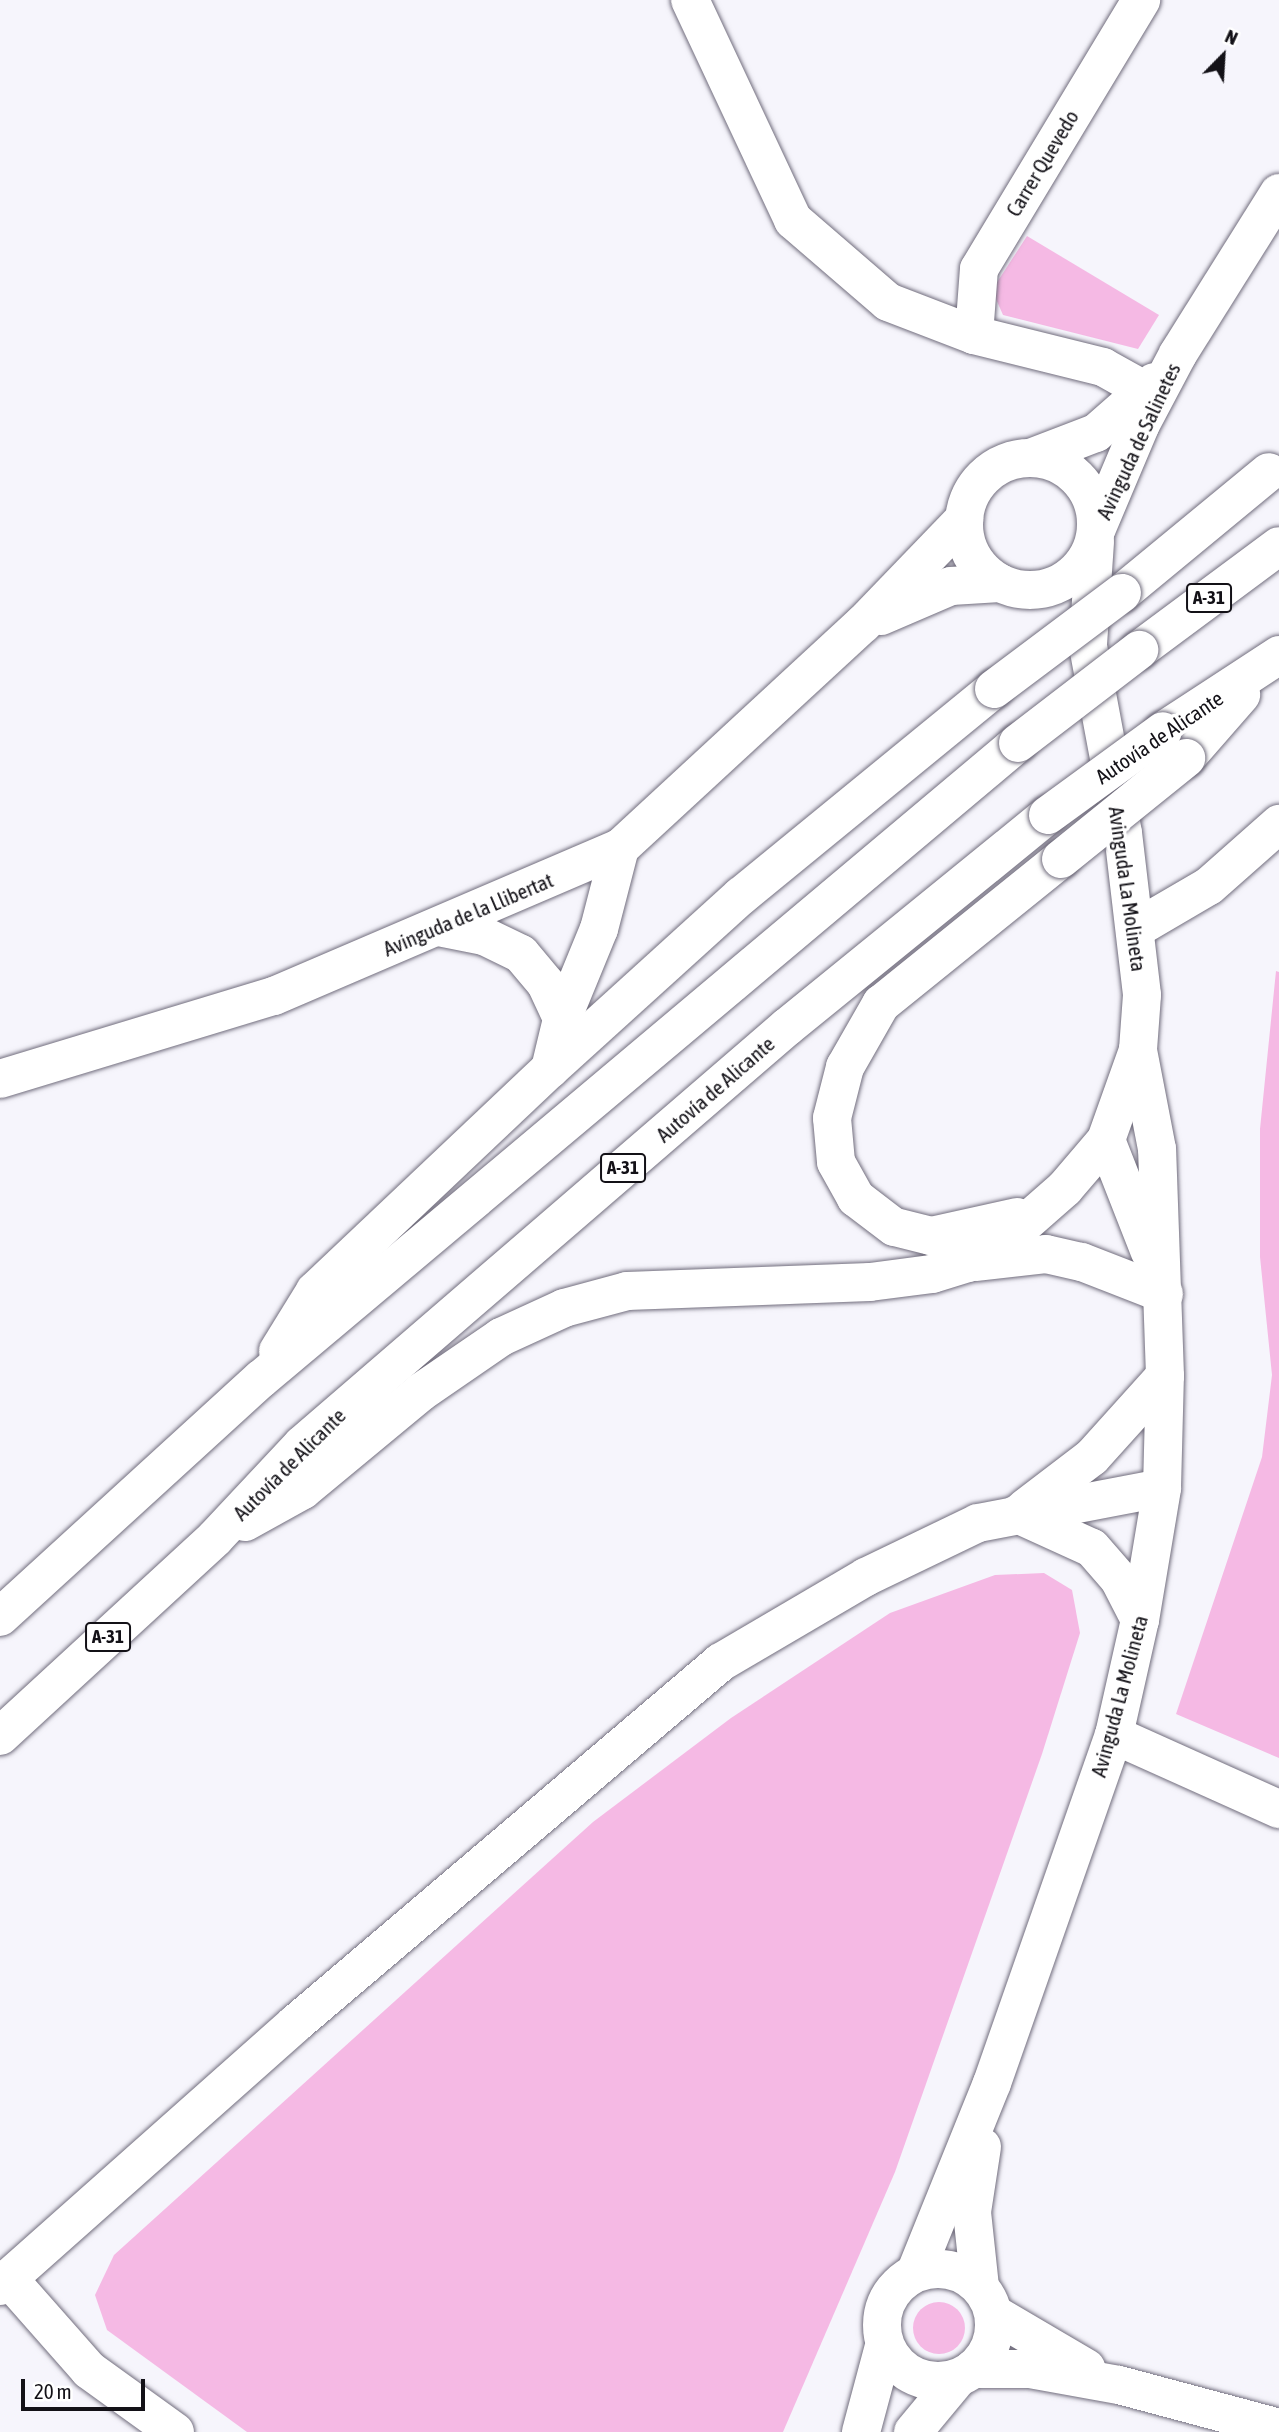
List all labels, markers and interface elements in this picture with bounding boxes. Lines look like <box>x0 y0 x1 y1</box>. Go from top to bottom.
north arrow <box>1188 21 1258 91</box>
text: N <box>1222 24 1241 49</box>
street label: Carrer Quevedo <box>1000 105 1084 221</box>
street label: Avinguda de Salinetes <box>1091 359 1185 523</box>
road number: A-31 <box>1184 582 1234 614</box>
street label: Autovía de Alicante <box>1091 685 1227 789</box>
street label: Avinguda La Molineta <box>1104 805 1152 973</box>
street label: Avinguda de la Llibertat <box>379 867 557 961</box>
street label: Autovía de Alicante <box>651 1031 779 1147</box>
road number: A-31 <box>598 1152 648 1184</box>
street label: Autovía de Alicante <box>228 1403 350 1525</box>
street label: Avinguda La Molineta <box>1085 1612 1153 1780</box>
road number: A-31 <box>84 1622 132 1652</box>
scale bar <box>24 2366 149 2410</box>
text: 20 m <box>34 2379 72 2403</box>

